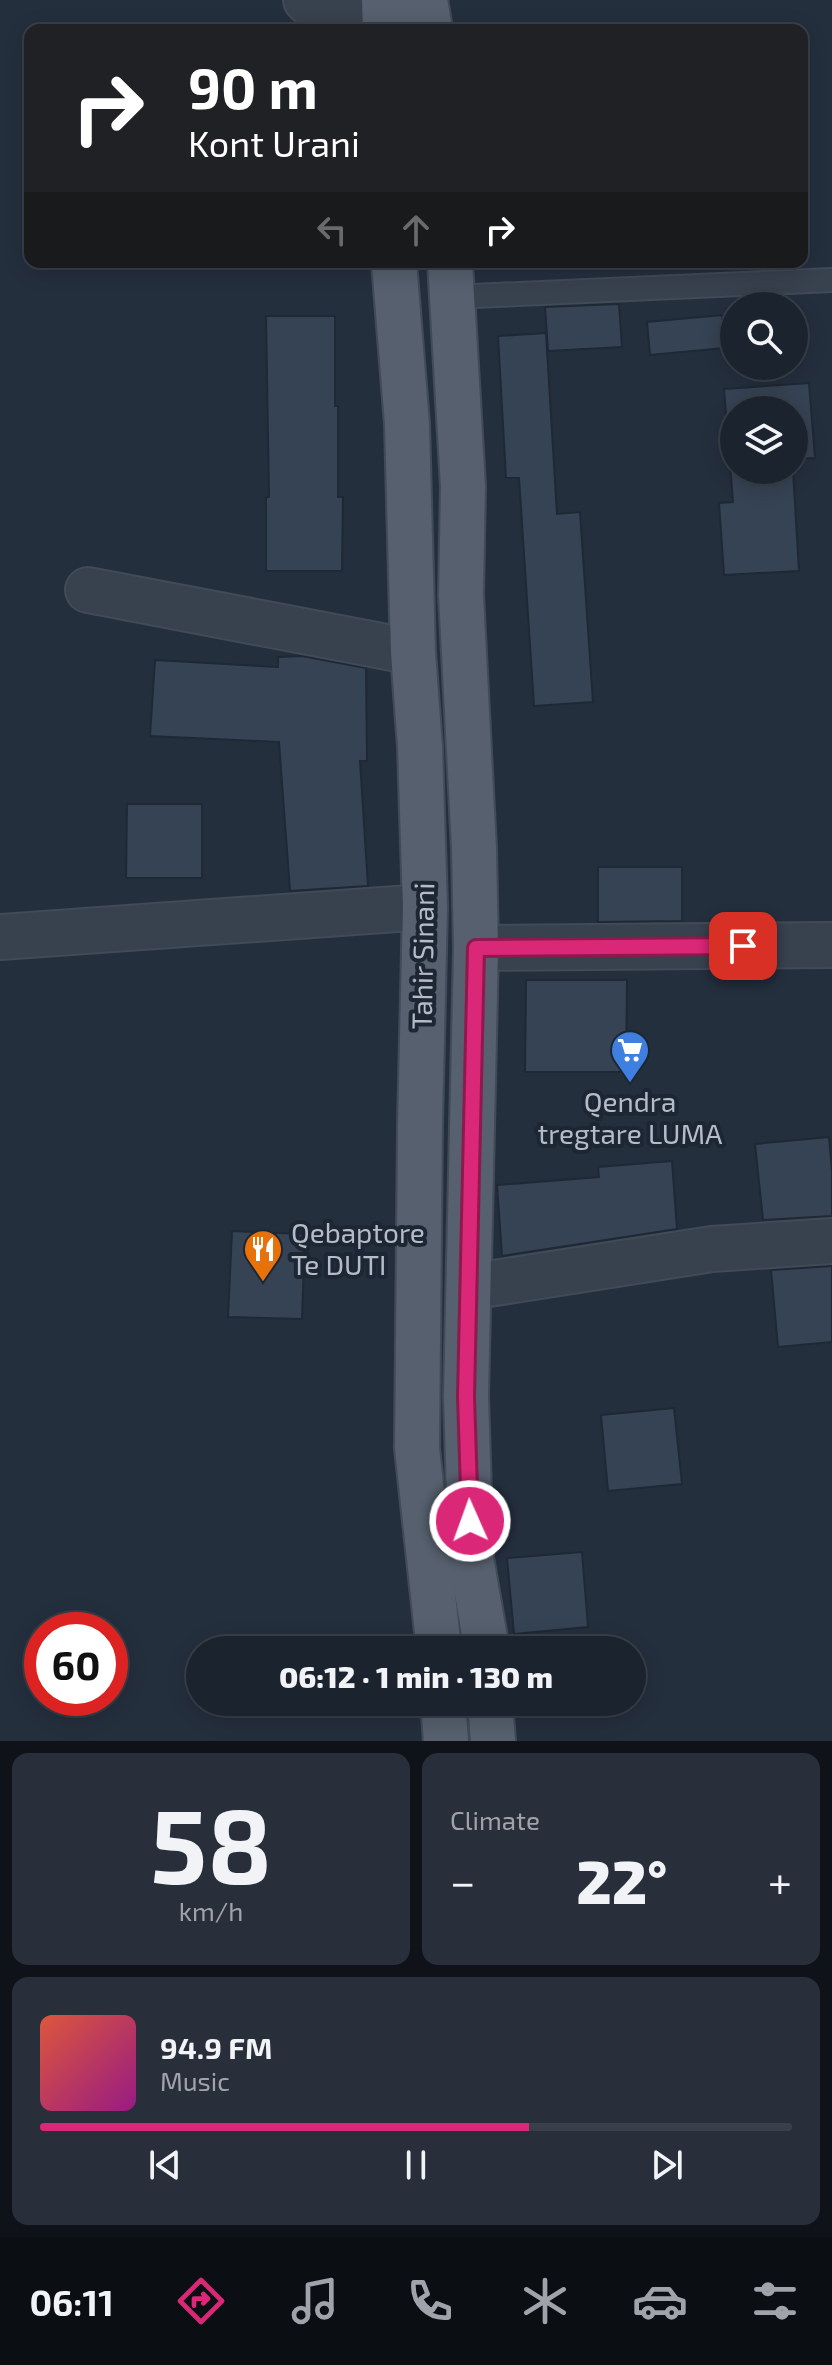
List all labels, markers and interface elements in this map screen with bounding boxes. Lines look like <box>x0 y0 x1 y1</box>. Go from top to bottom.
text: 90 m <box>188 53 318 120</box>
icon: right <box>56 56 160 160</box>
text: Kont Urani <box>188 121 360 164</box>
icon: left <box>310 208 354 252</box>
icon: ahead <box>394 208 438 252</box>
icon: right <box>478 208 522 252</box>
map controls <box>720 292 808 484</box>
button: search <box>720 292 808 380</box>
button: layers <box>720 396 808 484</box>
street label: Tahir Sinani <box>404 882 440 1030</box>
pin <box>709 912 777 980</box>
icon: arrive <box>721 924 765 968</box>
supermarket icon: Qendra tregtare LUMA <box>609 1029 651 1084</box>
place label: Qendra tregtare LUMA <box>538 1084 723 1150</box>
place label: Qebaptore Te DUTI <box>291 1215 425 1281</box>
restaurant icon: Qebaptore Te DUTI <box>242 1228 284 1283</box>
position arrow <box>428 1479 512 1563</box>
speed limit sign: 60 <box>24 1612 128 1716</box>
text: 06:12 · 1 min · 130 m <box>279 1658 553 1694</box>
text: 58 <box>150 1780 272 1905</box>
text: Climate <box>450 1804 540 1835</box>
text: 22° <box>576 1844 667 1916</box>
text: − <box>450 1854 476 1907</box>
text: + <box>768 1854 792 1907</box>
text: km/h <box>179 1895 243 1926</box>
text: 94.9 FM <box>160 2029 272 2065</box>
text: Music <box>160 2065 230 2096</box>
icon: previous <box>143 2143 187 2187</box>
icon: pause <box>394 2143 438 2187</box>
icon: next <box>645 2143 689 2187</box>
icon: directions <box>173 2273 229 2329</box>
icon: music <box>287 2273 343 2329</box>
icon: phone <box>402 2273 458 2329</box>
icon: climate <box>517 2273 573 2329</box>
icon: car <box>632 2273 688 2329</box>
icon: filters <box>747 2273 803 2329</box>
text: 06:11 <box>29 2280 114 2323</box>

